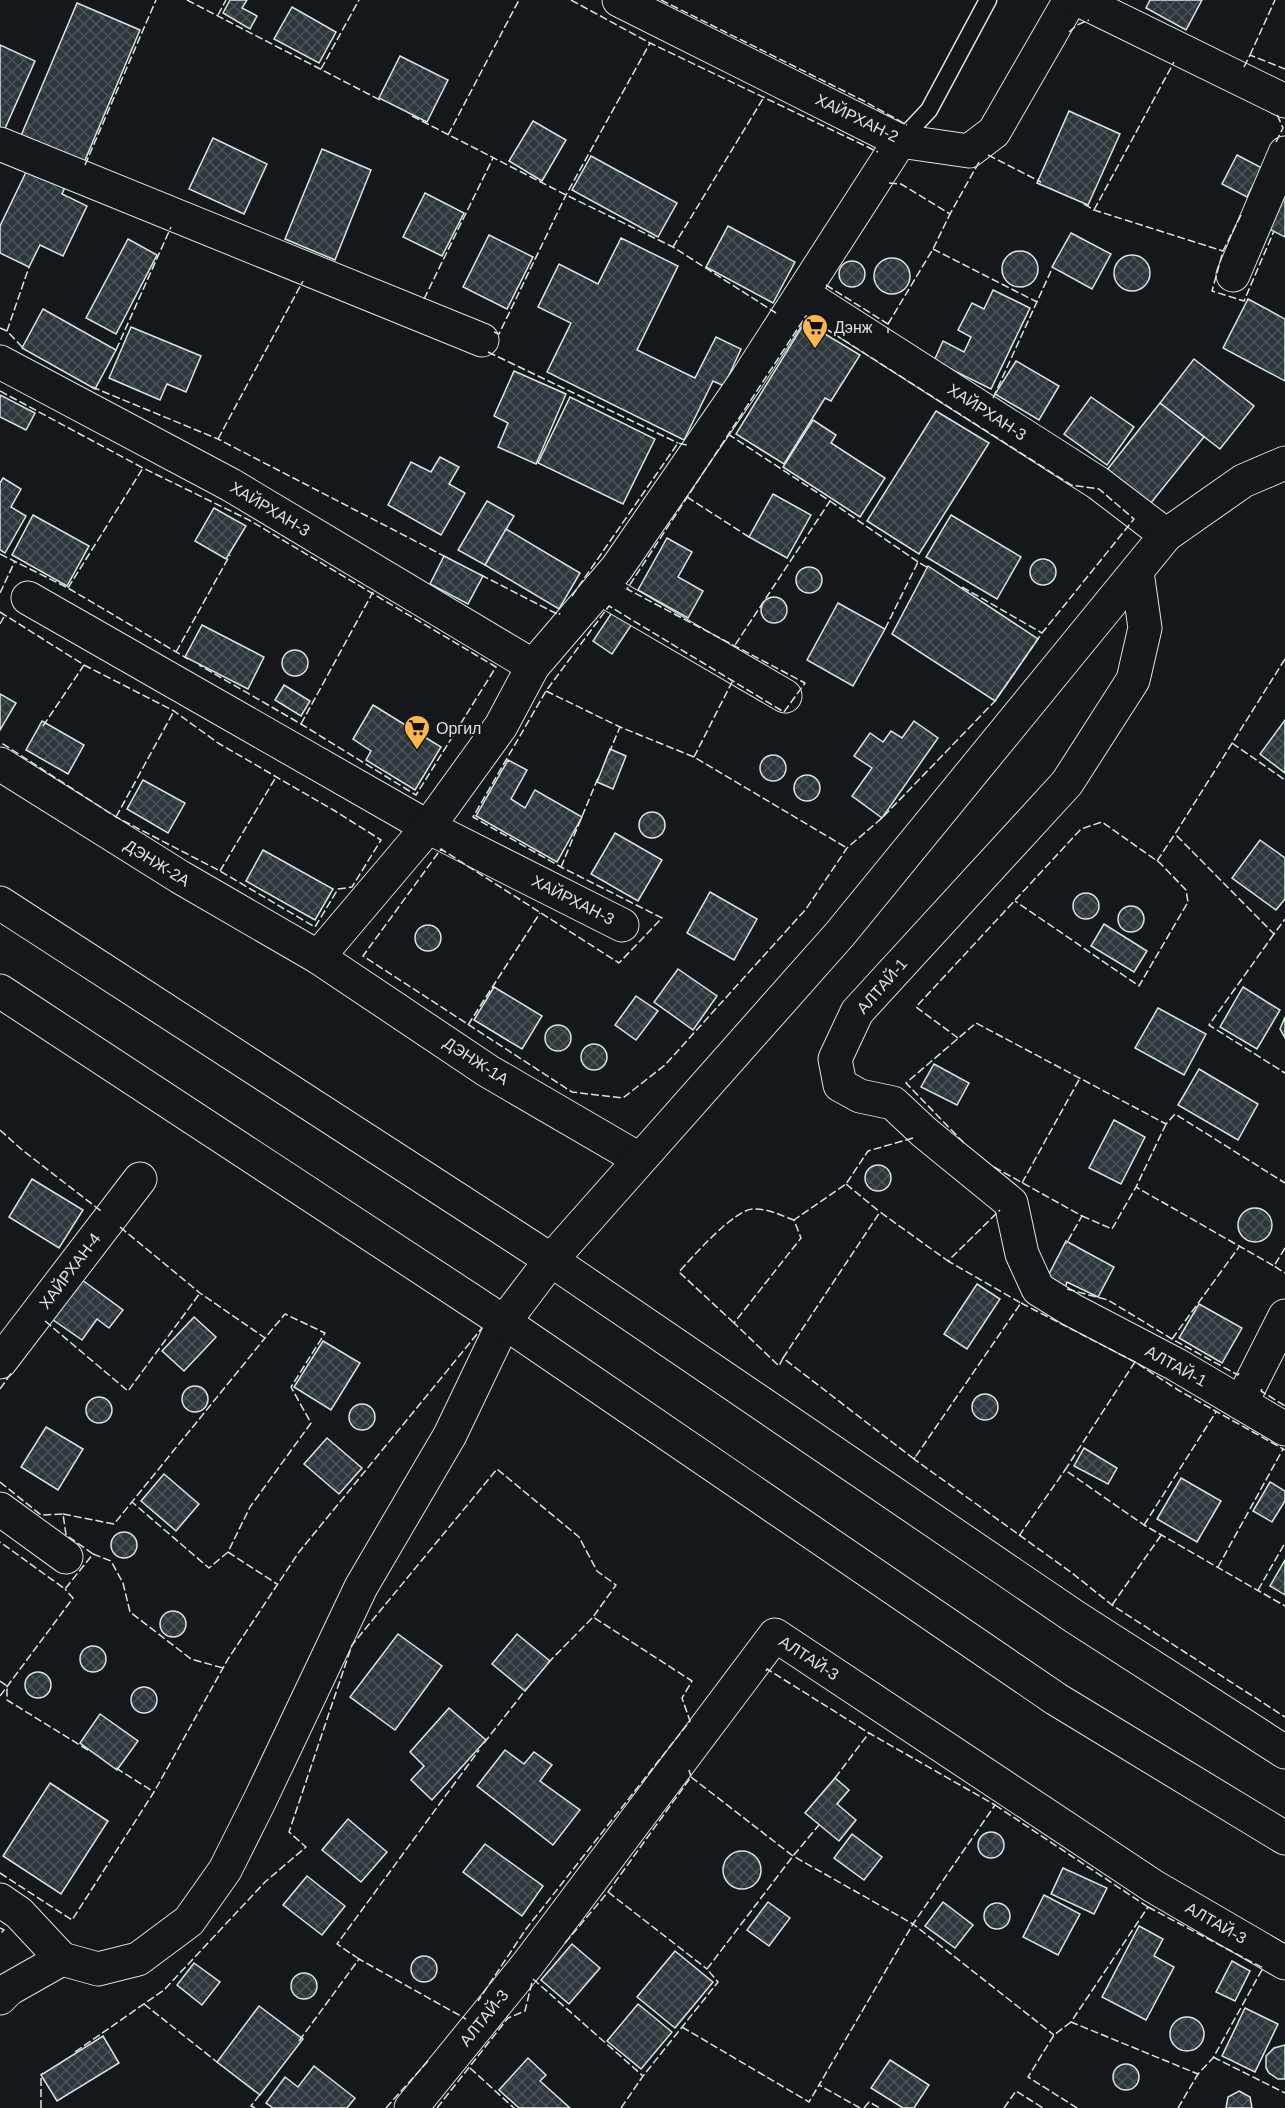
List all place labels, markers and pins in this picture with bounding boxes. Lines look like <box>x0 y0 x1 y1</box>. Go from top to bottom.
supermarket icon: Дэнж <box>800 312 830 350</box>
place label: Дэнж <box>834 319 873 336</box>
supermarket icon: Оргил <box>402 713 432 751</box>
place label: Оргил <box>436 720 481 737</box>

